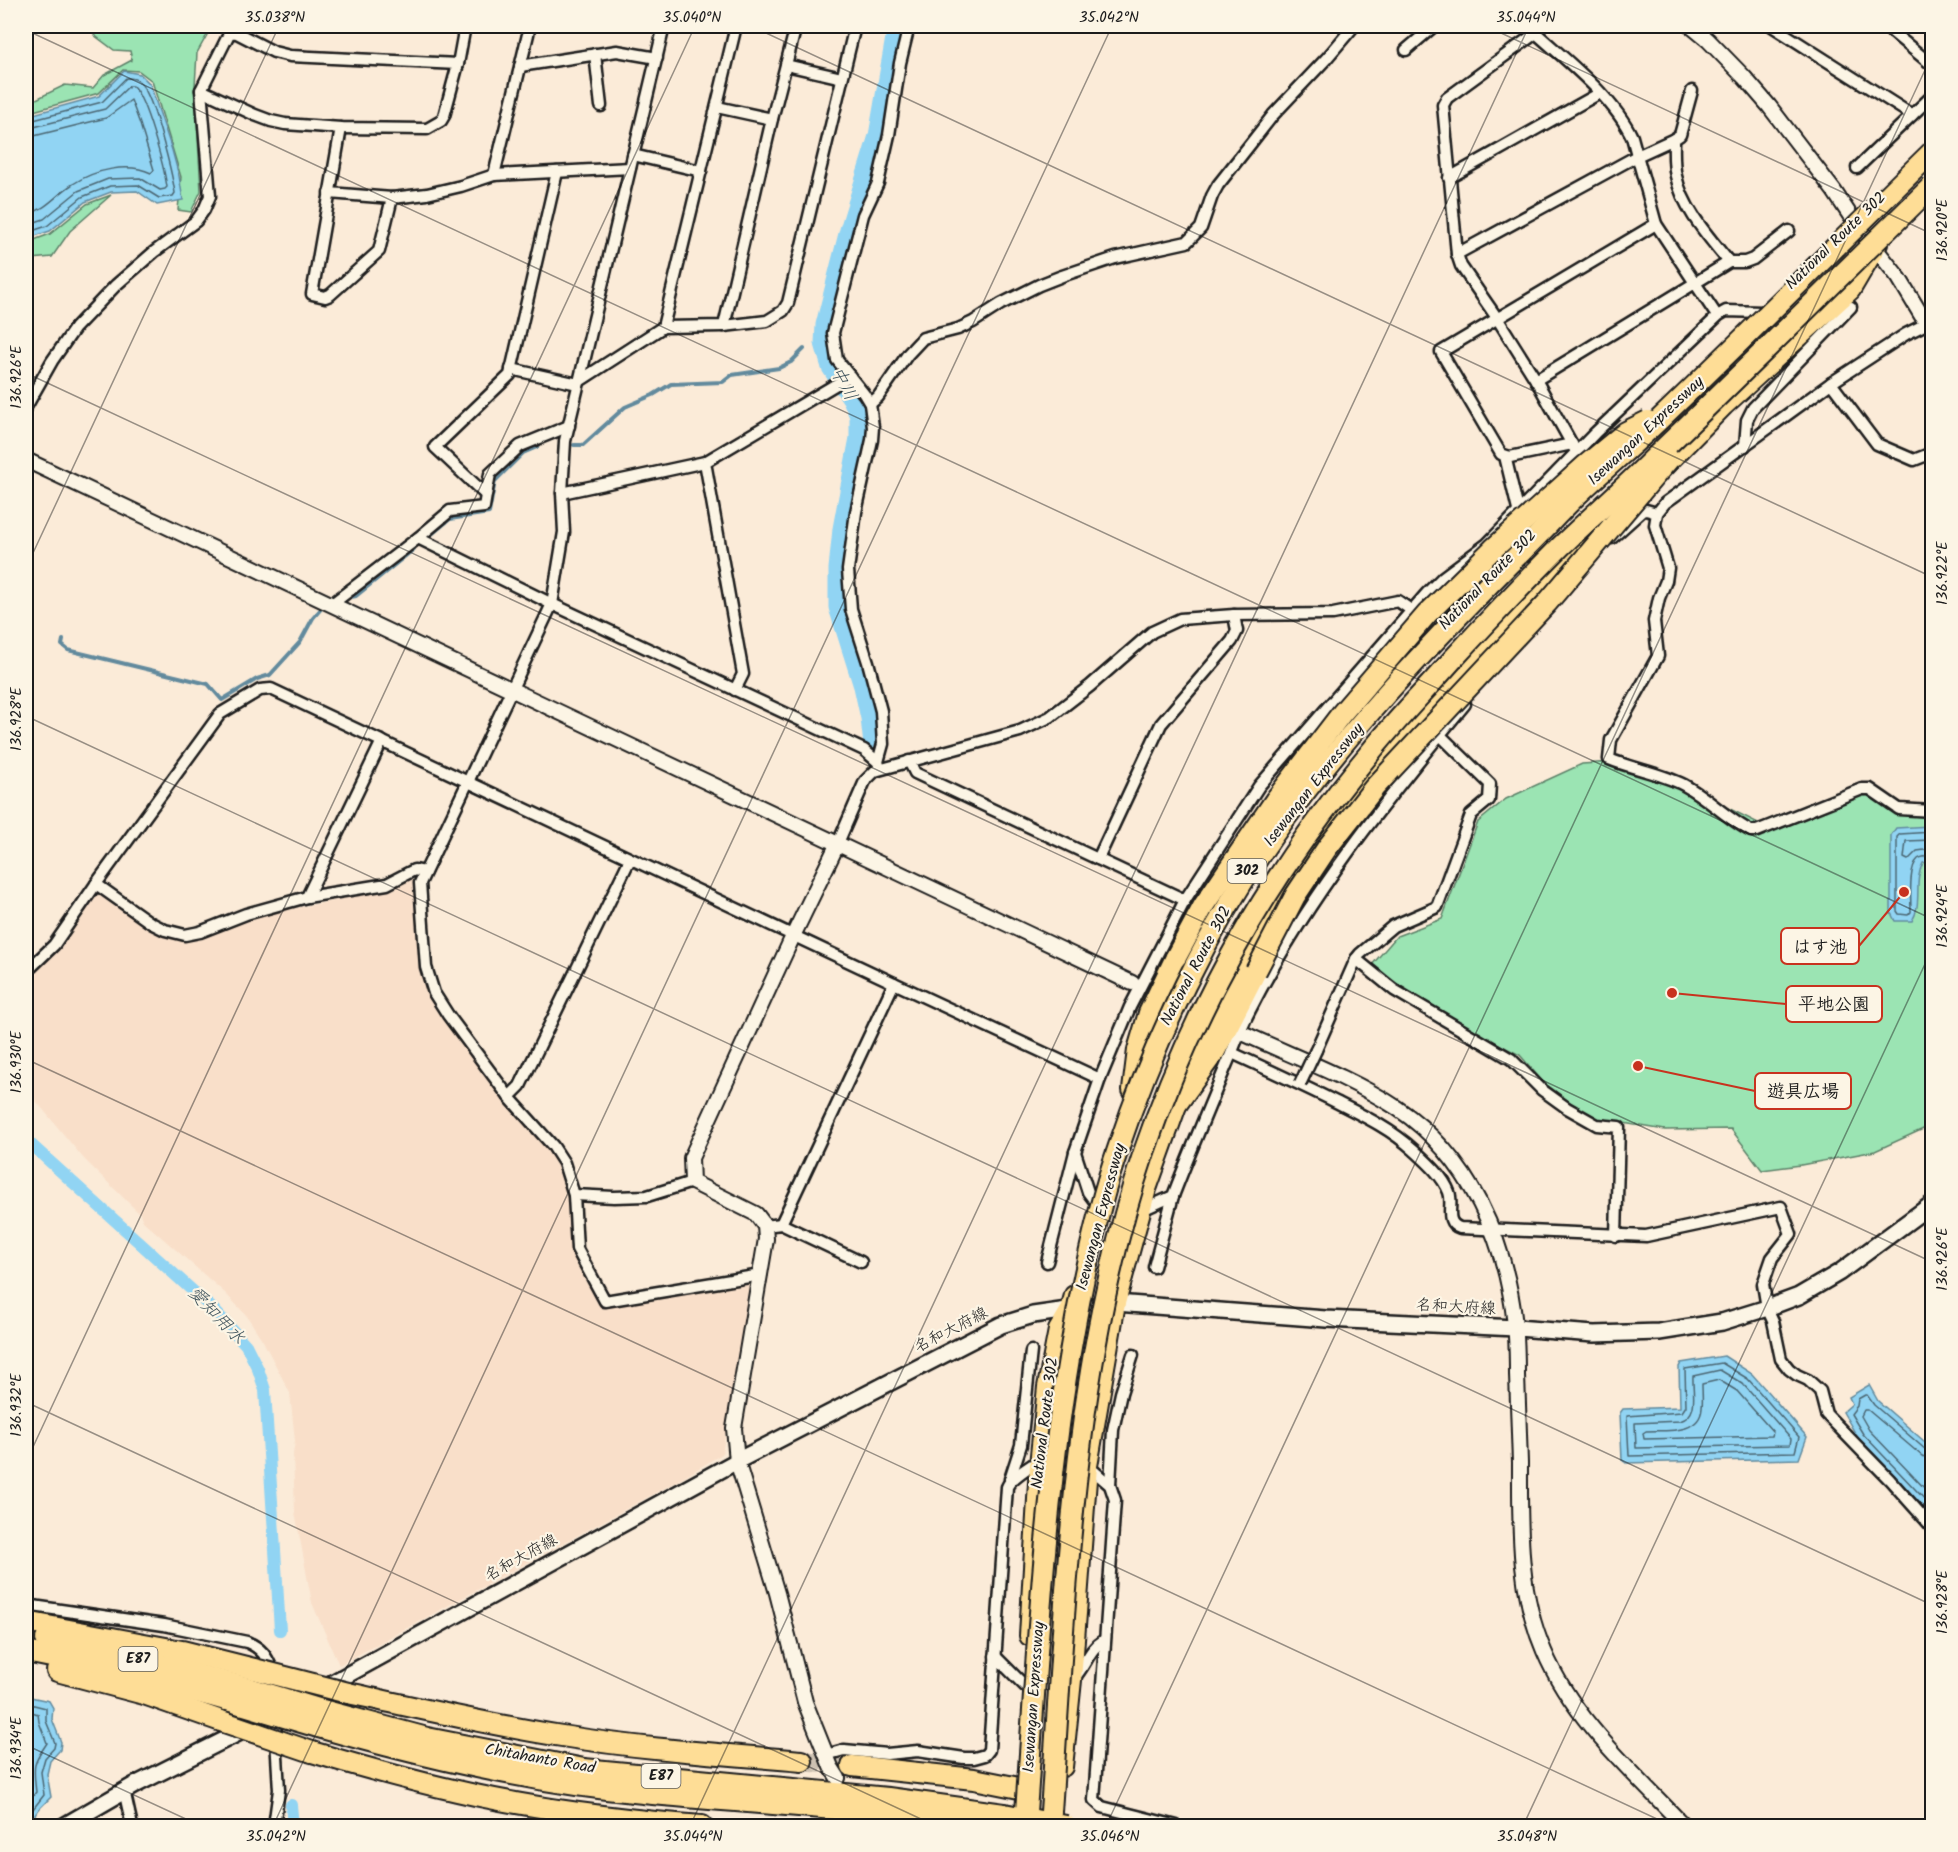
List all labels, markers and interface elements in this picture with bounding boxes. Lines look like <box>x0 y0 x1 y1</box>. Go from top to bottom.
text: 35.038°N <box>245 6 305 30</box>
text: 35.040°N <box>663 6 721 30</box>
text: 35.042°N <box>1079 6 1139 30</box>
text: 35.044°N <box>1496 6 1556 30</box>
street label: National Route 302 <box>1780 186 1892 296</box>
text: 136.920°E <box>1931 197 1955 261</box>
text: 136.926°E <box>5 344 29 409</box>
water label: 中川 <box>822 361 864 407</box>
street label: Isewangan Expressway <box>1582 370 1710 492</box>
street label: National Route 302 <box>1433 524 1543 636</box>
text: 136.922°E <box>1931 540 1955 605</box>
text: 136.928°E <box>5 686 29 751</box>
street label: Isewangan Expressway <box>1257 717 1371 852</box>
road number: 302 <box>1228 859 1266 883</box>
text: 136.924°E <box>1931 883 1955 948</box>
street label: National Route 302 <box>1154 902 1238 1030</box>
callout: はす池 <box>1781 928 1859 964</box>
text: はす池 <box>1793 934 1847 963</box>
callout: 平地公園 <box>1786 986 1882 1022</box>
text: 平地公園 <box>1798 991 1870 1020</box>
text: 136.930°E <box>5 1030 29 1093</box>
callout: 遊具広場 <box>1755 1073 1851 1109</box>
text: 遊具広場 <box>1767 1078 1839 1107</box>
street label: Isewangan Expressway <box>1069 1140 1133 1293</box>
text: 136.926°E <box>1931 1226 1955 1291</box>
water label: 愛知用水 <box>181 1280 251 1352</box>
street label: 名和大府線 <box>1415 1292 1497 1322</box>
street label: 名和大府線 <box>910 1301 992 1359</box>
street label: National Route 302 <box>1025 1356 1065 1490</box>
text: 136.932°E <box>5 1372 29 1437</box>
street label: 名和大府線 <box>480 1528 562 1588</box>
text: 136.928°E <box>1931 1569 1955 1634</box>
street label: Isewangan Expressway <box>1016 1620 1052 1773</box>
road number: E87 <box>118 1647 158 1671</box>
text: 136.934°E <box>5 1715 29 1780</box>
street label: Chitahanto Road <box>483 1737 598 1781</box>
road number: E87 <box>642 1764 680 1788</box>
text: 35.042°N <box>246 1825 306 1849</box>
text: 35.044°N <box>663 1825 723 1849</box>
text: 35.046°N <box>1080 1825 1140 1849</box>
text: 35.048°N <box>1497 1825 1557 1849</box>

